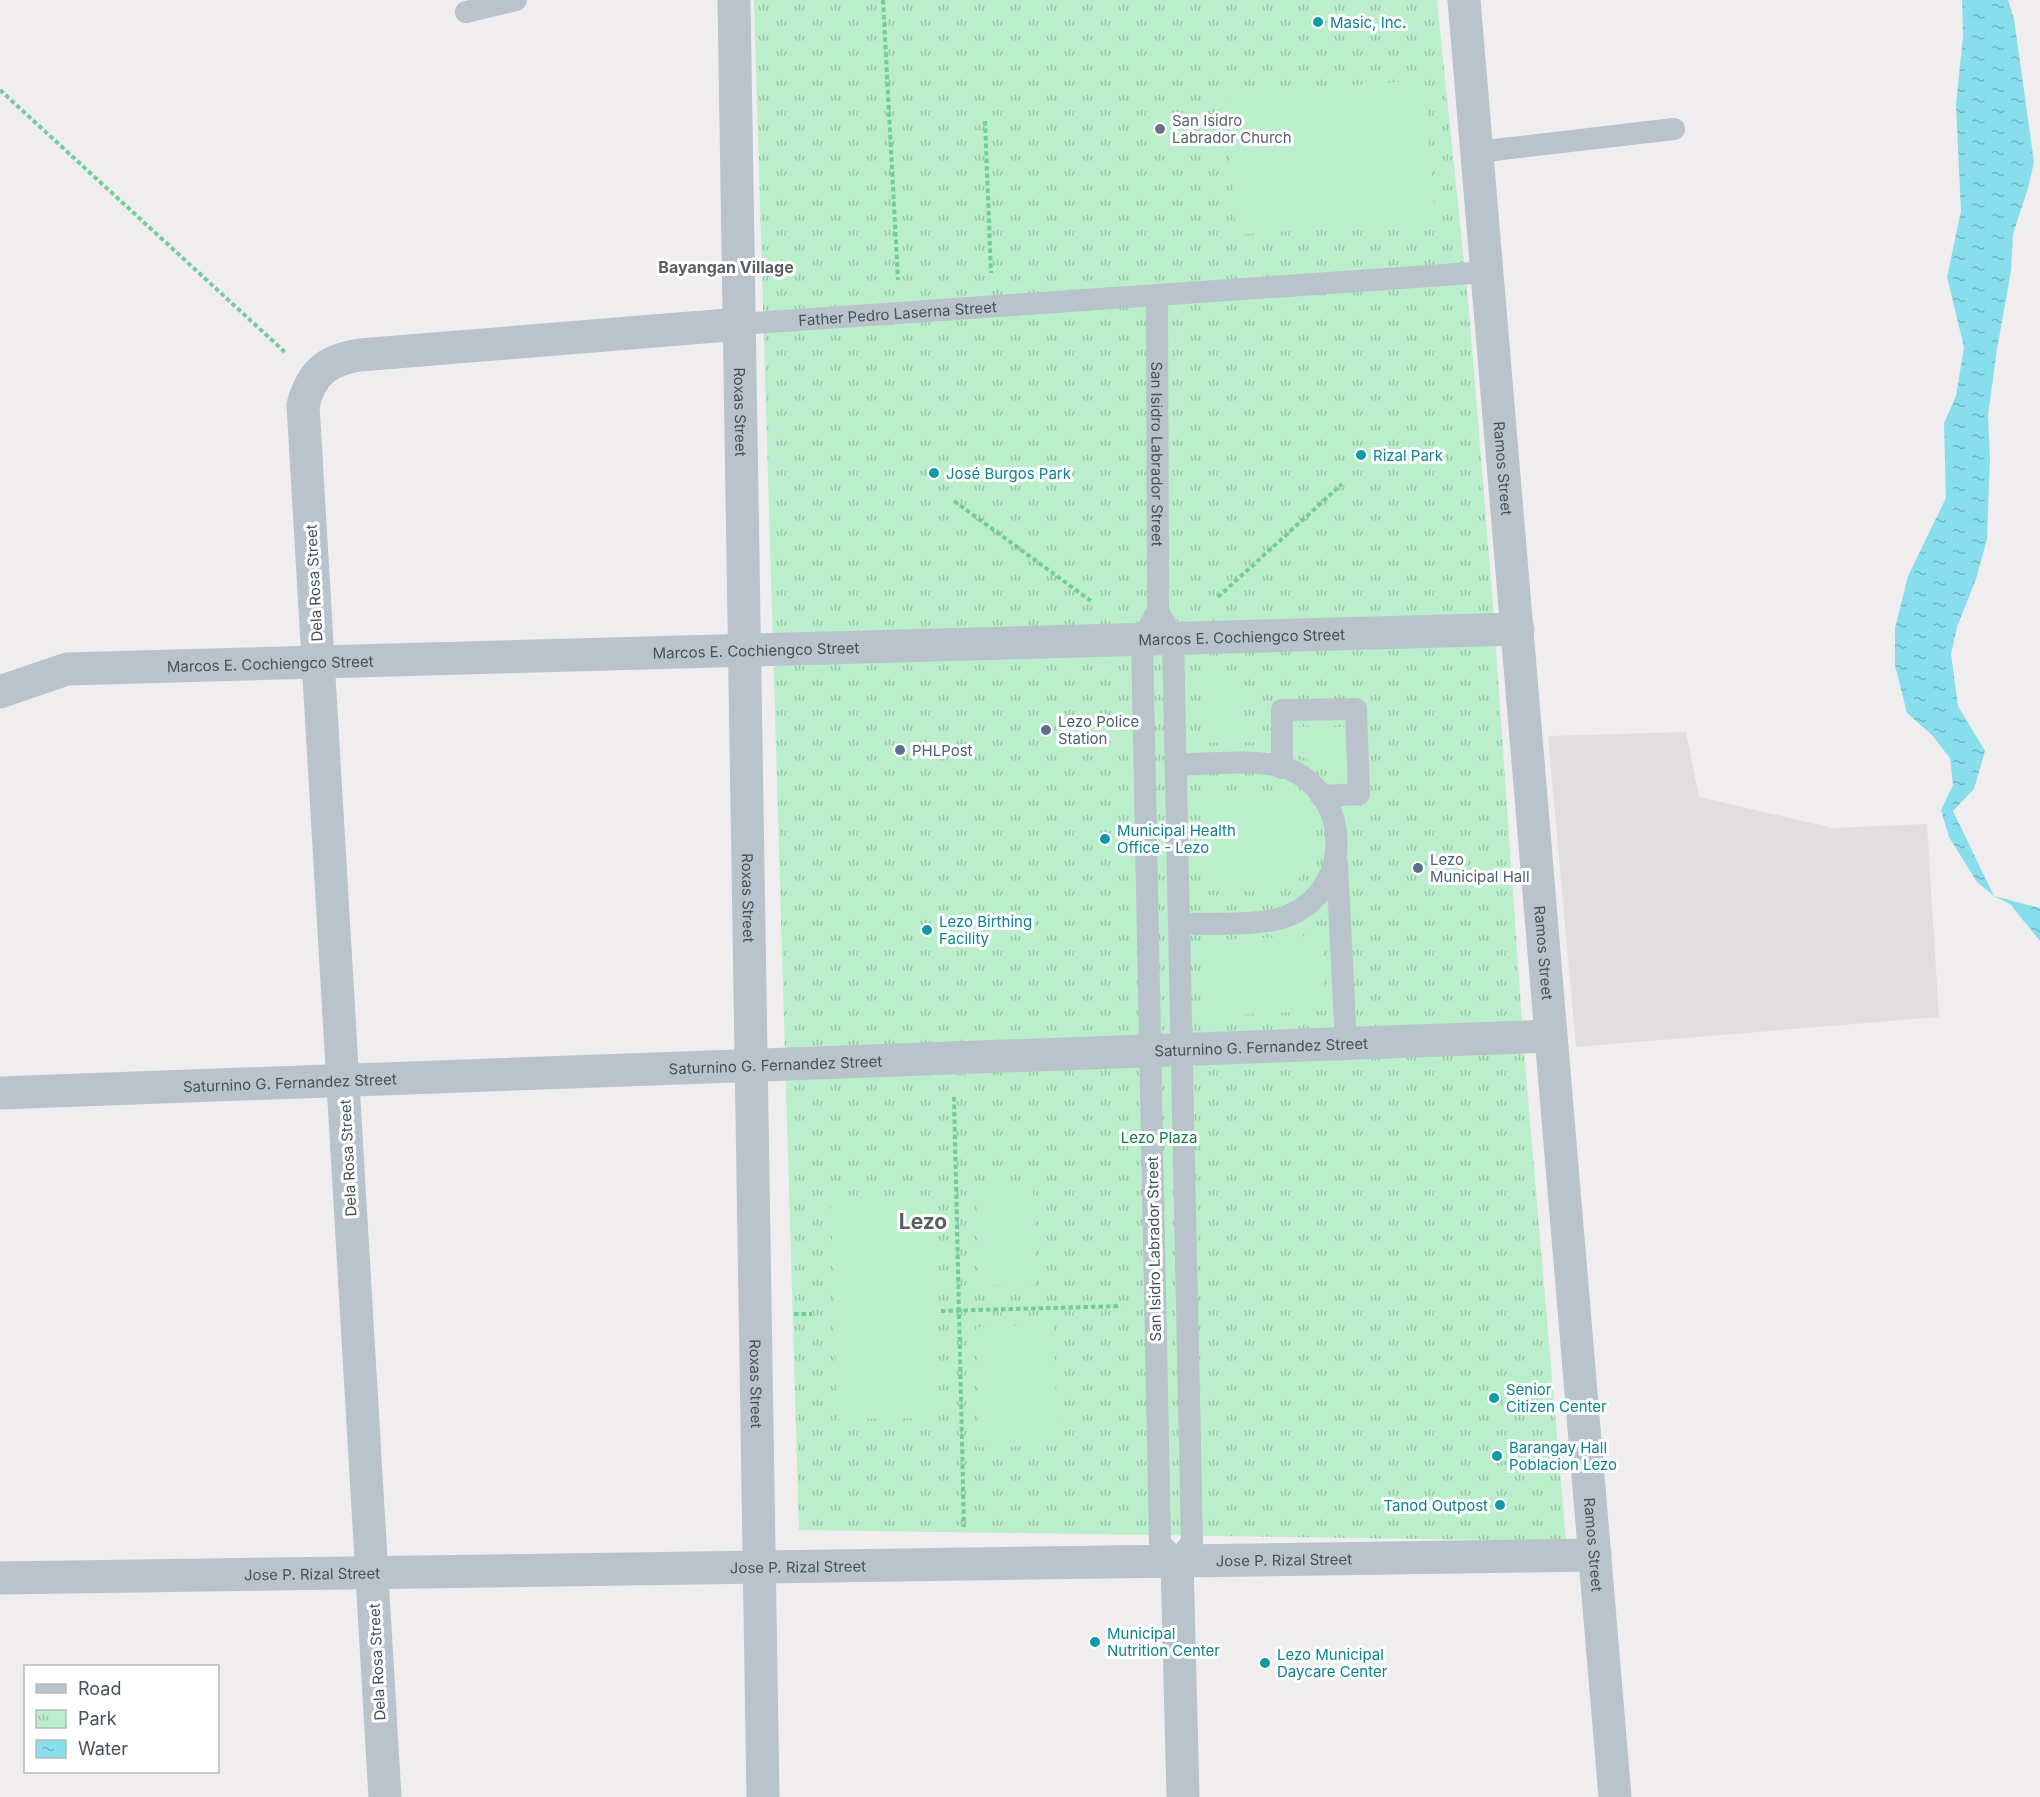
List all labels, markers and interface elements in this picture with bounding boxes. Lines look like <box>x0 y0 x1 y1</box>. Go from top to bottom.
place label: Masic, Inc. <box>1330 13 1406 32</box>
marker: Masic, Inc. <box>1311 15 1325 29</box>
place label: San Isidro Labrador Church <box>1172 111 1292 147</box>
marker: San Isidro Labrador Church <box>1153 122 1167 136</box>
district label: Bayangan Village <box>658 257 794 277</box>
street label: Father Pedro Laserna Street <box>798 297 998 329</box>
street label: San Isidro Labrador Street <box>1148 361 1167 547</box>
street label: Roxas Street <box>730 367 751 457</box>
street label: Ramos Street <box>1490 420 1517 516</box>
place label: Rizal Park <box>1373 446 1444 465</box>
marker: Rizal Park <box>1354 448 1368 462</box>
place label: José Burgos Park <box>946 464 1072 483</box>
marker: José Burgos Park <box>927 466 941 480</box>
street label: Dela Rosa Street <box>301 524 327 642</box>
street label: Marcos E. Cochiengco Street <box>1138 624 1345 649</box>
street label: Marcos E. Cochiengco Street <box>652 638 860 662</box>
street label: Marcos E. Cochiengco Street <box>166 651 374 676</box>
place label: Lezo Police Station <box>1058 712 1139 748</box>
marker: Lezo Police Station <box>1039 723 1053 737</box>
place label: PHLPost <box>912 741 973 760</box>
marker: PHLPost <box>893 743 907 757</box>
place label: Municipal Health Office - Lezo <box>1117 821 1236 857</box>
marker: Municipal Health Office - Lezo <box>1098 832 1112 846</box>
place label: Lezo Municipal Hall <box>1430 850 1530 886</box>
street label: Roxas Street <box>738 853 759 943</box>
marker: Lezo Municipal Hall <box>1411 861 1425 875</box>
street label: Ramos Street <box>1531 905 1557 1001</box>
place label: Lezo Birthing Facility <box>939 912 1032 948</box>
marker: Lezo Birthing Facility <box>920 923 934 937</box>
street label: Saturnino G. Fernandez Street <box>1154 1033 1368 1060</box>
street label: Saturnino G. Fernandez Street <box>668 1051 883 1078</box>
street label: Saturnino G. Fernandez Street <box>183 1069 397 1096</box>
street label: Dela Rosa Street <box>335 1099 361 1217</box>
park label: Lezo Plaza <box>1121 1128 1197 1147</box>
street label: San Isidro Labrador Street <box>1143 1156 1165 1342</box>
district label: Lezo <box>899 1209 947 1234</box>
street label: Roxas Street <box>746 1339 767 1429</box>
place label: Senior Citizen Center <box>1506 1380 1607 1416</box>
marker: Senior Citizen Center <box>1487 1391 1501 1405</box>
place label: Barangay Hall Poblacion Lezo <box>1509 1438 1617 1474</box>
marker: Barangay Hall Poblacion Lezo <box>1490 1449 1504 1463</box>
place label: Tanod Outpost <box>1383 1496 1488 1515</box>
street label: Ramos Street <box>1580 1497 1607 1593</box>
marker: Tanod Outpost <box>1493 1498 1507 1512</box>
street label: Jose P. Rizal Street <box>1216 1549 1352 1570</box>
street label: Jose P. Rizal Street <box>730 1556 866 1577</box>
street label: Jose P. Rizal Street <box>244 1563 380 1584</box>
street label: Dela Rosa Street <box>364 1603 390 1721</box>
place label: Municipal Nutrition Center <box>1107 1624 1220 1660</box>
marker: Municipal Nutrition Center <box>1088 1635 1102 1649</box>
place label: Lezo Municipal Daycare Center <box>1277 1645 1388 1681</box>
marker: Lezo Municipal Daycare Center <box>1258 1656 1272 1670</box>
legend <box>24 1665 219 1773</box>
text: Road <box>78 1678 121 1699</box>
text: Park <box>78 1708 117 1729</box>
text: Water <box>78 1738 128 1759</box>

